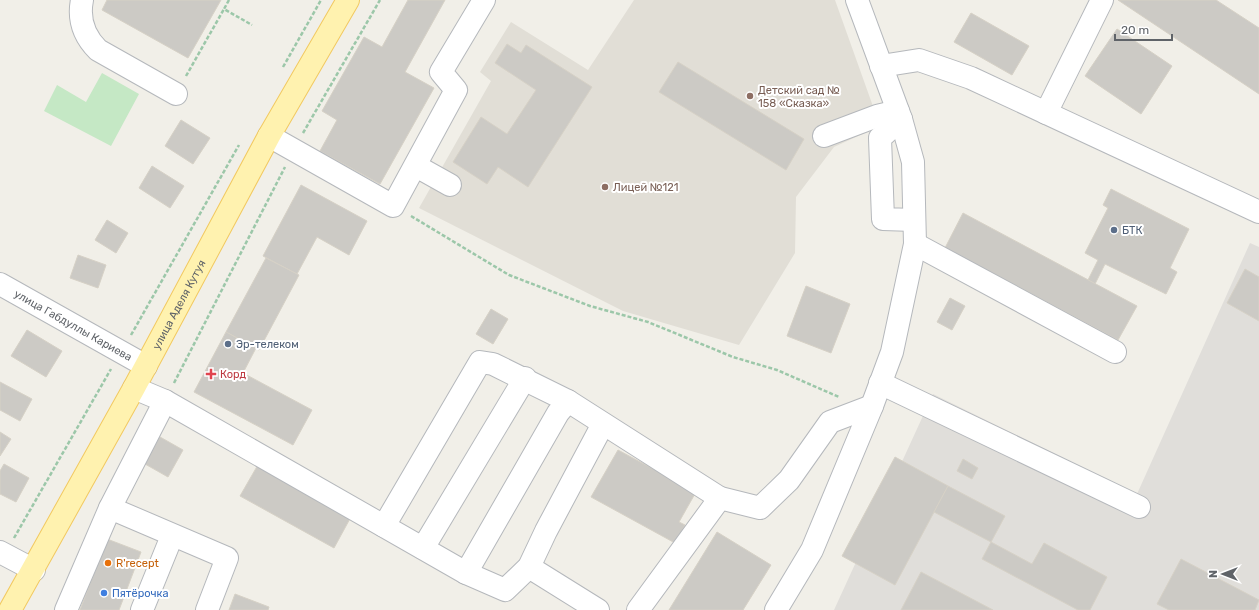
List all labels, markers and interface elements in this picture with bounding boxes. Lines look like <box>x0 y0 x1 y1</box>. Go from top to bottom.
scale bar <box>1115 16 1172 42</box>
text: 20 m <box>1121 23 1149 37</box>
place label: Детский сад № 158 «Сказка» <box>758 84 840 110</box>
marker: Детский сад № 158 «Сказка» <box>745 91 755 101</box>
place label: Лицей №121 <box>613 181 678 194</box>
marker: Лицей №121 <box>600 182 610 192</box>
place label: БТК <box>1122 224 1142 237</box>
marker: БТК <box>1109 225 1119 235</box>
street label: улица Аделя Кутуя <box>150 258 208 352</box>
street label: улица Габдуллы Кариева <box>12 287 134 364</box>
place label: Эр-телеком <box>236 338 299 351</box>
marker: Эр-телеком <box>223 339 233 349</box>
marker: Корд <box>205 368 217 380</box>
place label: Корд <box>220 368 247 381</box>
north arrow <box>1203 554 1243 594</box>
place label: R'recept <box>116 557 159 570</box>
marker: R'recept <box>103 558 113 568</box>
text: N <box>1207 570 1220 578</box>
place label: Пятёрочка <box>112 587 169 600</box>
marker: Пятёрочка <box>99 588 109 598</box>

